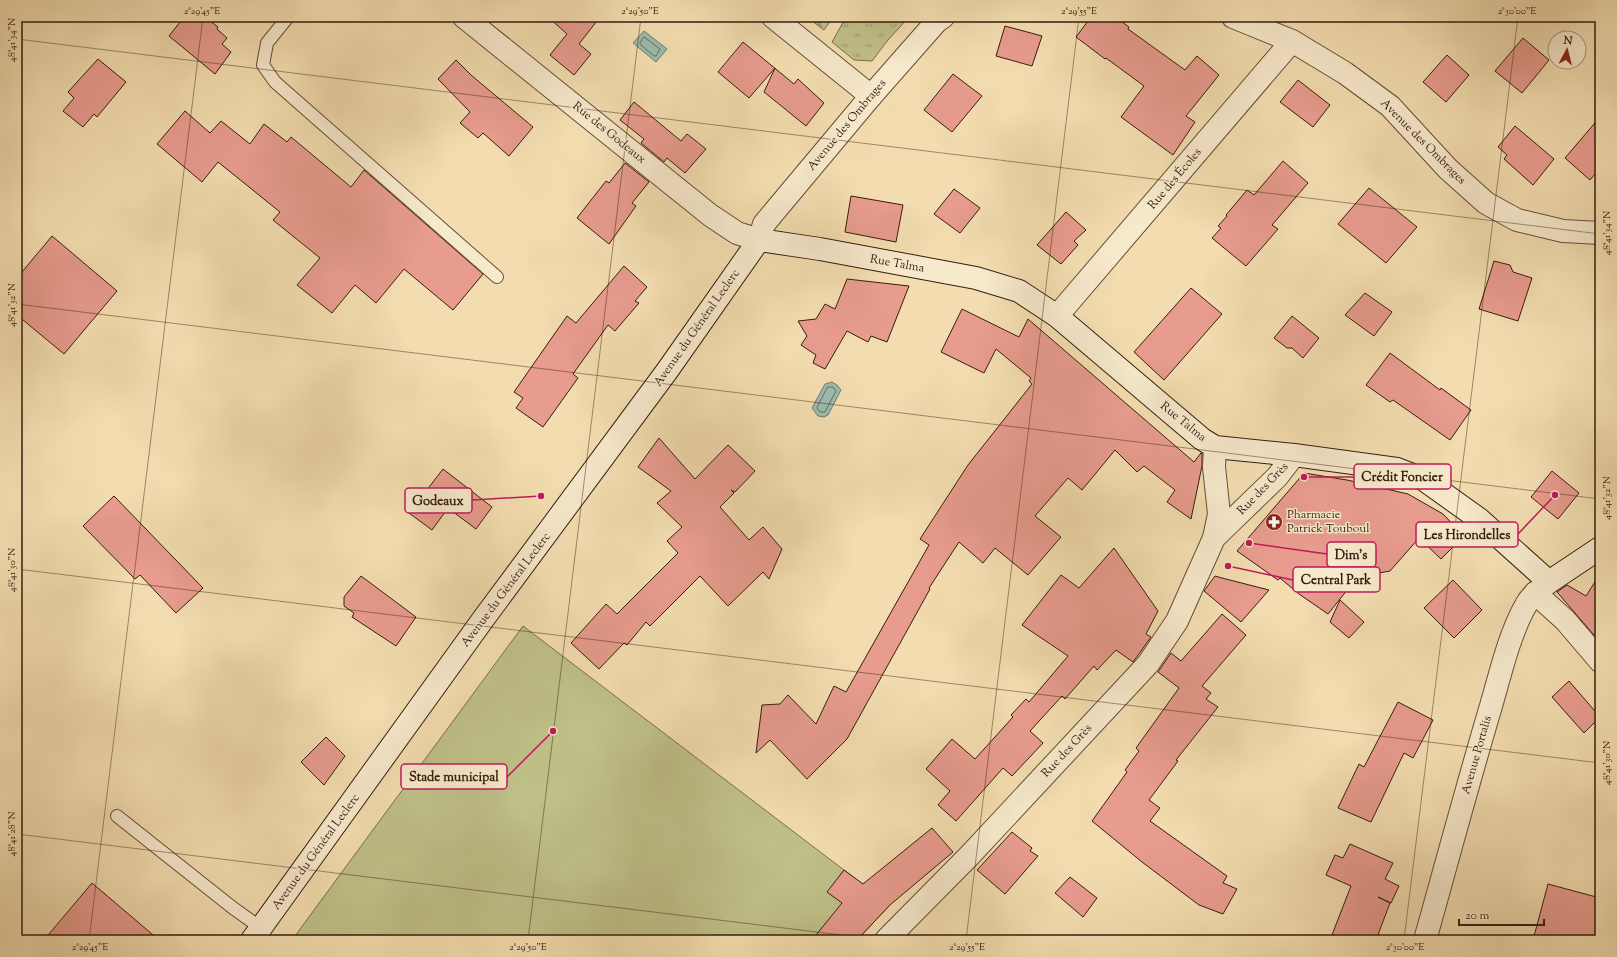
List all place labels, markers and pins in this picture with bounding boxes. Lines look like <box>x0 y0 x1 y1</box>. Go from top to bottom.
callout: Crédit Foncier <box>1354 464 1451 489</box>
callout: Godeaux <box>405 488 472 513</box>
place label: Pharmacie Patrick Touboul <box>1287 506 1370 538</box>
pharmacy icon: Pharmacie Patrick Touboul <box>1264 512 1284 532</box>
callout: Les Hirondelles <box>1416 522 1518 547</box>
callout: Dim's <box>1327 542 1376 567</box>
callout: Central Park <box>1293 567 1380 592</box>
callout: Stade municipal <box>401 764 507 789</box>

